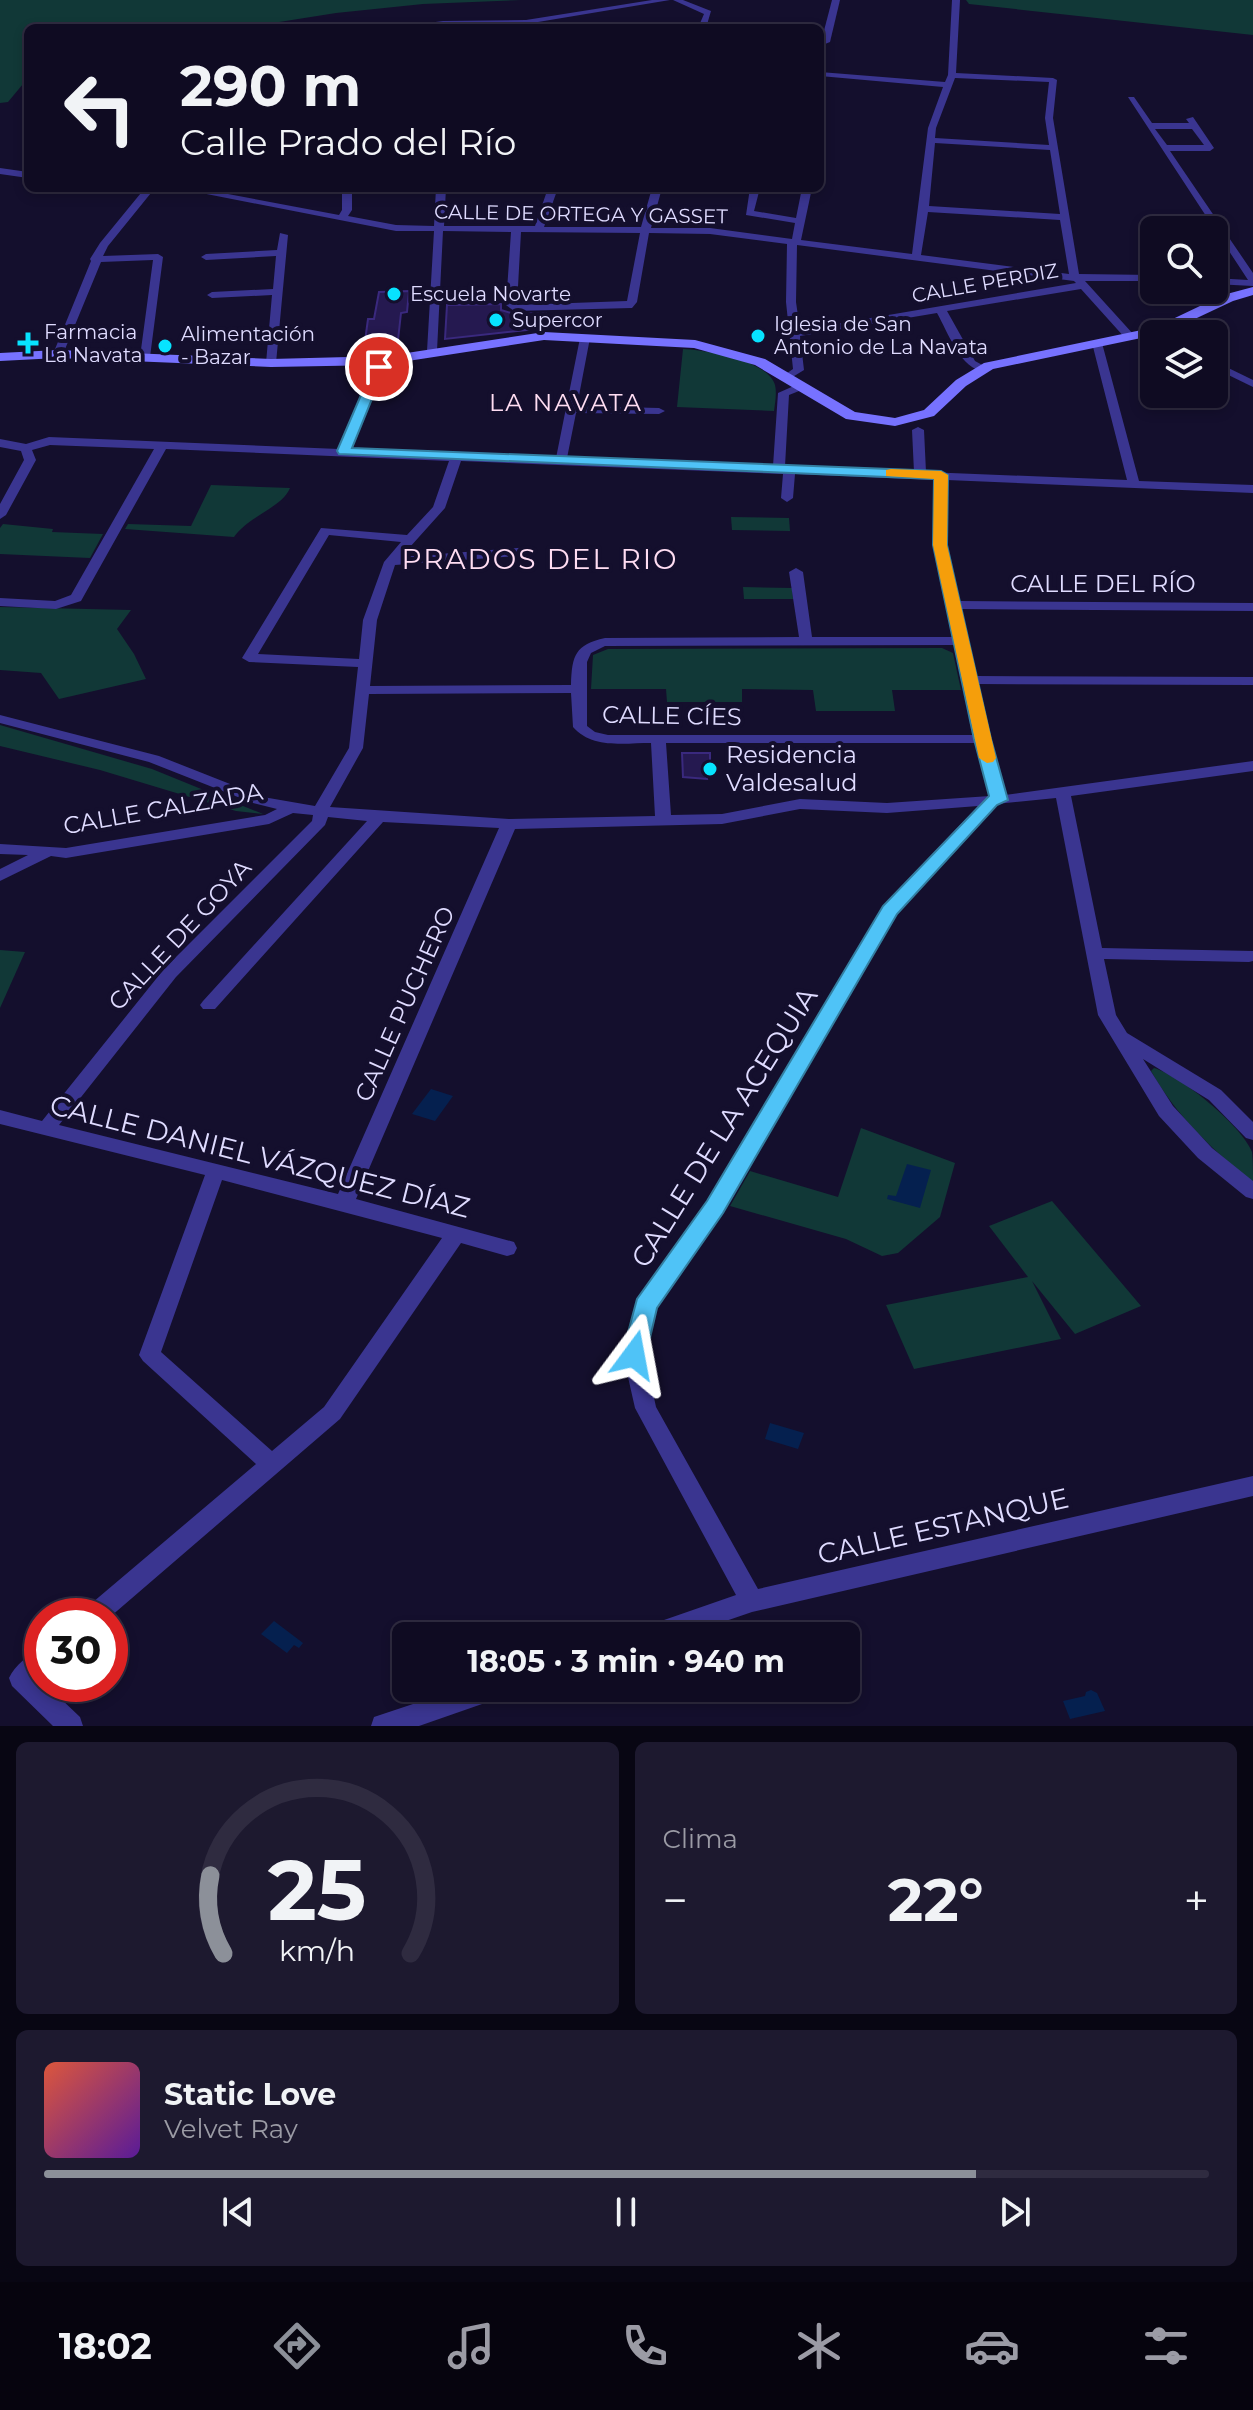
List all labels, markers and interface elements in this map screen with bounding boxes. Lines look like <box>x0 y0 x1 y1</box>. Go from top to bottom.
text: 290 m <box>180 52 361 120</box>
icon: left <box>48 56 152 160</box>
text: Calle Prado del Río <box>180 120 516 164</box>
street label: CALLE DE ORTEGA Y GASSET <box>434 199 728 229</box>
map controls <box>1140 216 1228 408</box>
button: search <box>1140 216 1228 304</box>
street label: CALLE PERDIZ <box>910 258 1060 308</box>
place label: Escuela Novarte <box>410 282 571 306</box>
marker: Escuela Novarte <box>385 285 403 303</box>
place label: Supercor <box>512 308 603 332</box>
marker: Supercor <box>487 311 505 329</box>
place label: Iglesia de San Antonio de La Navata <box>774 312 988 359</box>
place label: Farmacia La Navata <box>44 320 142 367</box>
button: layers <box>1140 320 1228 408</box>
place label: Alimentación - Bazar <box>181 322 315 369</box>
marker: Iglesia de San Antonio de La Navata <box>749 327 767 345</box>
pin <box>345 333 413 401</box>
marker: Farmacia La Navata <box>19 334 37 352</box>
marker: Alimentación - Bazar <box>156 337 174 355</box>
icon: arrive <box>357 345 401 389</box>
district label: LA NAVATA <box>489 388 643 417</box>
district label: PRADOS DEL RIO <box>401 542 679 576</box>
street label: CALLE DEL RÍO <box>1010 569 1196 598</box>
street label: CALLE CÍES <box>602 700 742 731</box>
place label: Residencia Valdesalud <box>726 740 858 797</box>
marker: Residencia Valdesalud <box>701 760 719 778</box>
street label: CALLE CALZADA <box>61 777 266 840</box>
street label: CALLE DE GOYA <box>102 853 258 1016</box>
street label: CALLE PUCHERO <box>348 902 461 1106</box>
street label: CALLE DE LA ACEQUIA <box>624 980 825 1273</box>
street label: CALLE DANIEL VÁZQUEZ DÍAZ <box>46 1087 474 1225</box>
position arrow <box>592 1313 676 1397</box>
street label: CALLE ESTANQUE <box>814 1481 1072 1571</box>
speed limit sign: 30 <box>24 1598 128 1702</box>
text: 18:05 · 3 min · 940 m <box>467 1643 785 1680</box>
text: Clima <box>663 1823 738 1855</box>
text: 25 <box>268 1839 367 1941</box>
text: 22° <box>888 1863 984 1936</box>
text: − <box>663 1873 688 1927</box>
text: + <box>1184 1873 1209 1927</box>
text: km/h <box>279 1933 355 1968</box>
text: Static Love <box>164 2076 336 2113</box>
text: Velvet Ray <box>164 2113 298 2145</box>
icon: previous <box>216 2190 260 2234</box>
icon: pause <box>604 2190 648 2234</box>
icon: next <box>993 2190 1037 2234</box>
icon: directions <box>269 2318 325 2374</box>
icon: music <box>443 2318 499 2374</box>
icon: phone <box>617 2318 673 2374</box>
icon: climate <box>791 2318 847 2374</box>
icon: car <box>964 2318 1020 2374</box>
icon: filters <box>1138 2318 1194 2374</box>
text: 18:02 <box>59 2324 152 2368</box>

